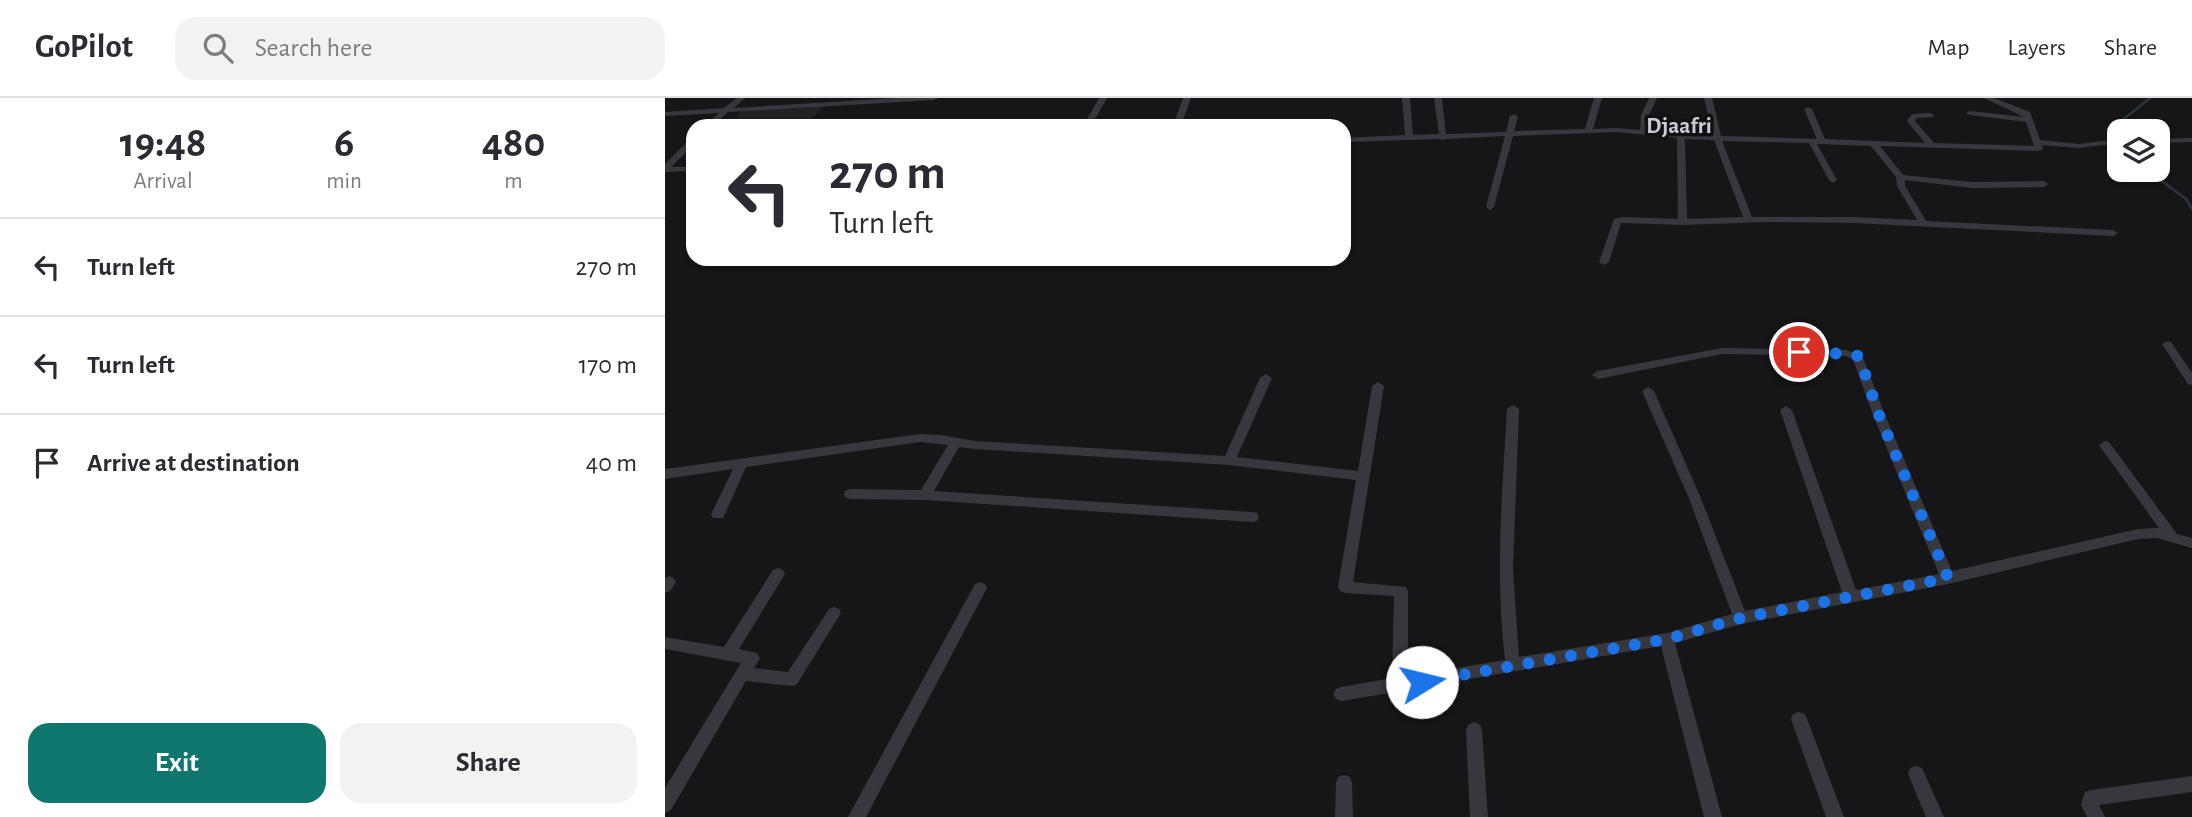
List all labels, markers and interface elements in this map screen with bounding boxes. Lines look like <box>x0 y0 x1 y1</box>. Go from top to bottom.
search box <box>175 17 665 80</box>
icon: search <box>199 29 237 67</box>
text: GoPilot <box>35 31 133 64</box>
text: Search here <box>255 35 372 61</box>
text: Map <box>1927 36 1969 60</box>
text: Layers <box>2007 36 2066 60</box>
text: Share <box>2104 36 2157 60</box>
district label: Djaafri <box>1646 115 1712 138</box>
map controls <box>2107 119 2170 182</box>
button: layers <box>2107 119 2170 182</box>
text: 19:48 <box>120 122 207 164</box>
text: 6 <box>334 122 354 164</box>
text: 480 <box>482 122 545 164</box>
icon: left <box>714 147 805 238</box>
text: 270 m <box>829 149 946 198</box>
text: Arrival <box>134 170 193 193</box>
text: min <box>326 170 362 193</box>
text: m <box>504 170 523 193</box>
text: Turn left <box>829 207 933 239</box>
icon: left <box>28 248 66 286</box>
text: Turn left <box>87 254 175 280</box>
text: 270 m <box>576 254 637 280</box>
pin <box>1769 322 1829 382</box>
icon: arrive <box>1780 333 1818 371</box>
icon: left <box>28 346 66 384</box>
text: Turn left <box>87 352 175 378</box>
text: 170 m <box>578 352 637 378</box>
icon: arrive <box>28 444 66 482</box>
text: Arrive at destination <box>87 450 300 476</box>
text: 40 m <box>586 450 637 476</box>
position arrow <box>1385 645 1459 719</box>
button: Exit <box>28 723 326 803</box>
button: Share <box>340 723 637 803</box>

